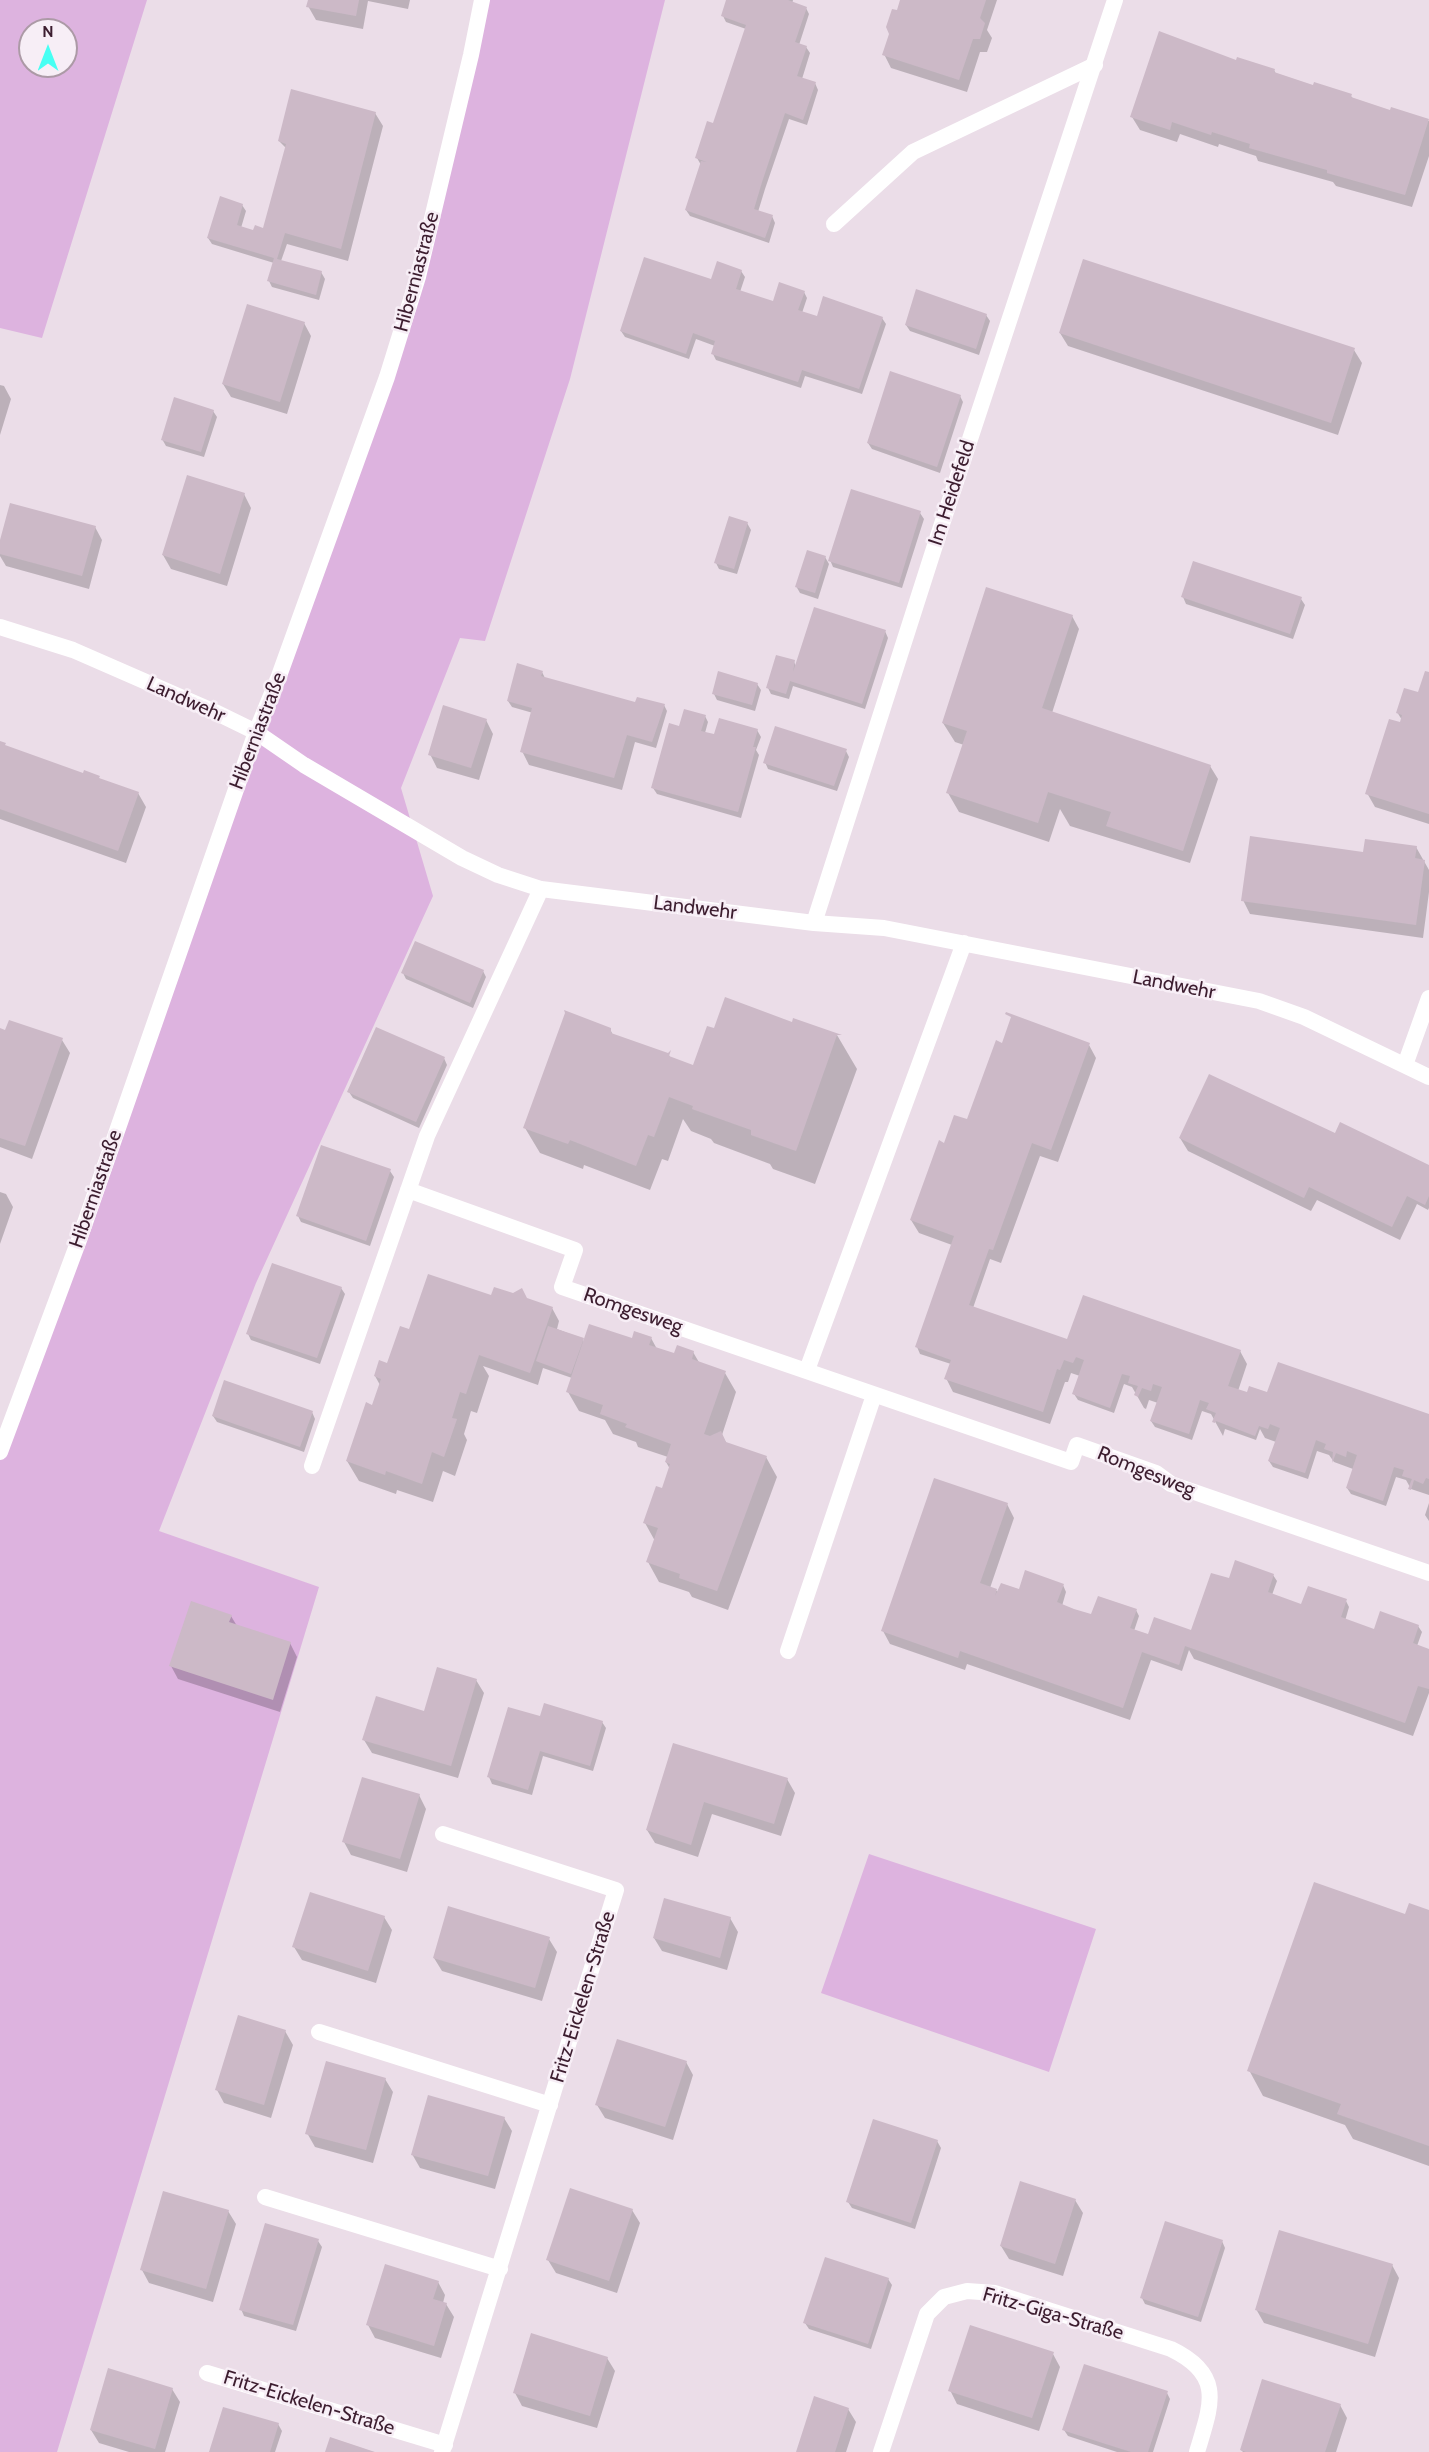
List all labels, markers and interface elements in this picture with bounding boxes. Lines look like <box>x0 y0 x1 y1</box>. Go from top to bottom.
north arrow <box>18 18 78 78</box>
text: N <box>42 22 54 41</box>
street label: Hiberniastraße <box>389 209 445 335</box>
street label: Im Heidefeld <box>924 437 980 549</box>
street label: Hiberniastraße <box>225 669 291 793</box>
street label: Landwehr <box>143 672 229 728</box>
street label: Landwehr <box>652 891 738 925</box>
street label: Landwehr <box>1131 965 1217 1005</box>
street label: Hiberniastraße <box>65 1127 127 1251</box>
street label: Romgesweg <box>580 1283 686 1339</box>
street label: Romgesweg <box>1094 1442 1198 1502</box>
street label: Fritz-Eickelen-Straße <box>546 1908 620 2086</box>
street label: Fritz-Giga-Straße <box>980 2282 1126 2346</box>
street label: Fritz-Eickelen-Straße <box>220 2366 398 2440</box>

